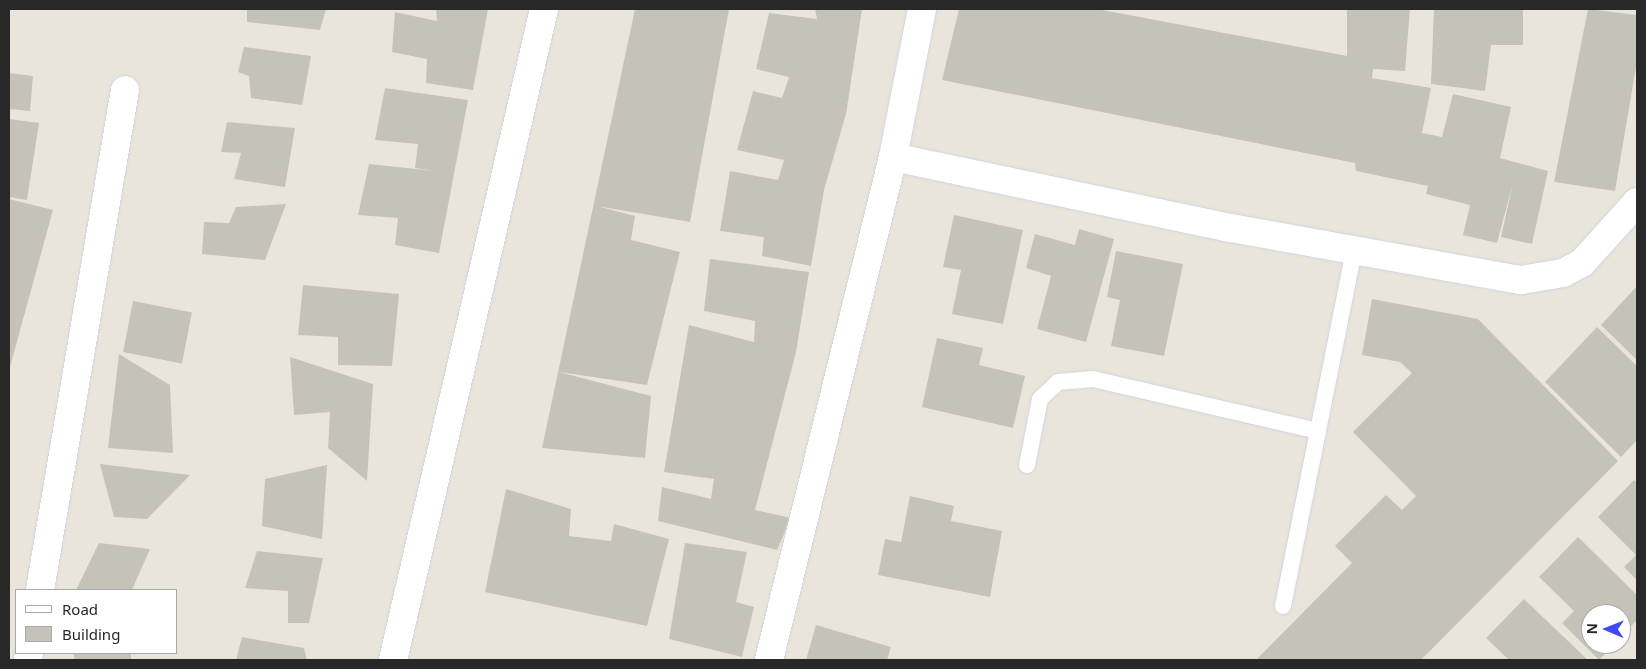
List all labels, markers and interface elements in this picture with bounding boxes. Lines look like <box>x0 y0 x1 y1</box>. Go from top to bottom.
legend <box>15 589 178 654</box>
text: Road <box>62 599 98 619</box>
north arrow <box>1581 604 1631 654</box>
text: N <box>1582 623 1601 635</box>
text: Building <box>62 624 120 644</box>

